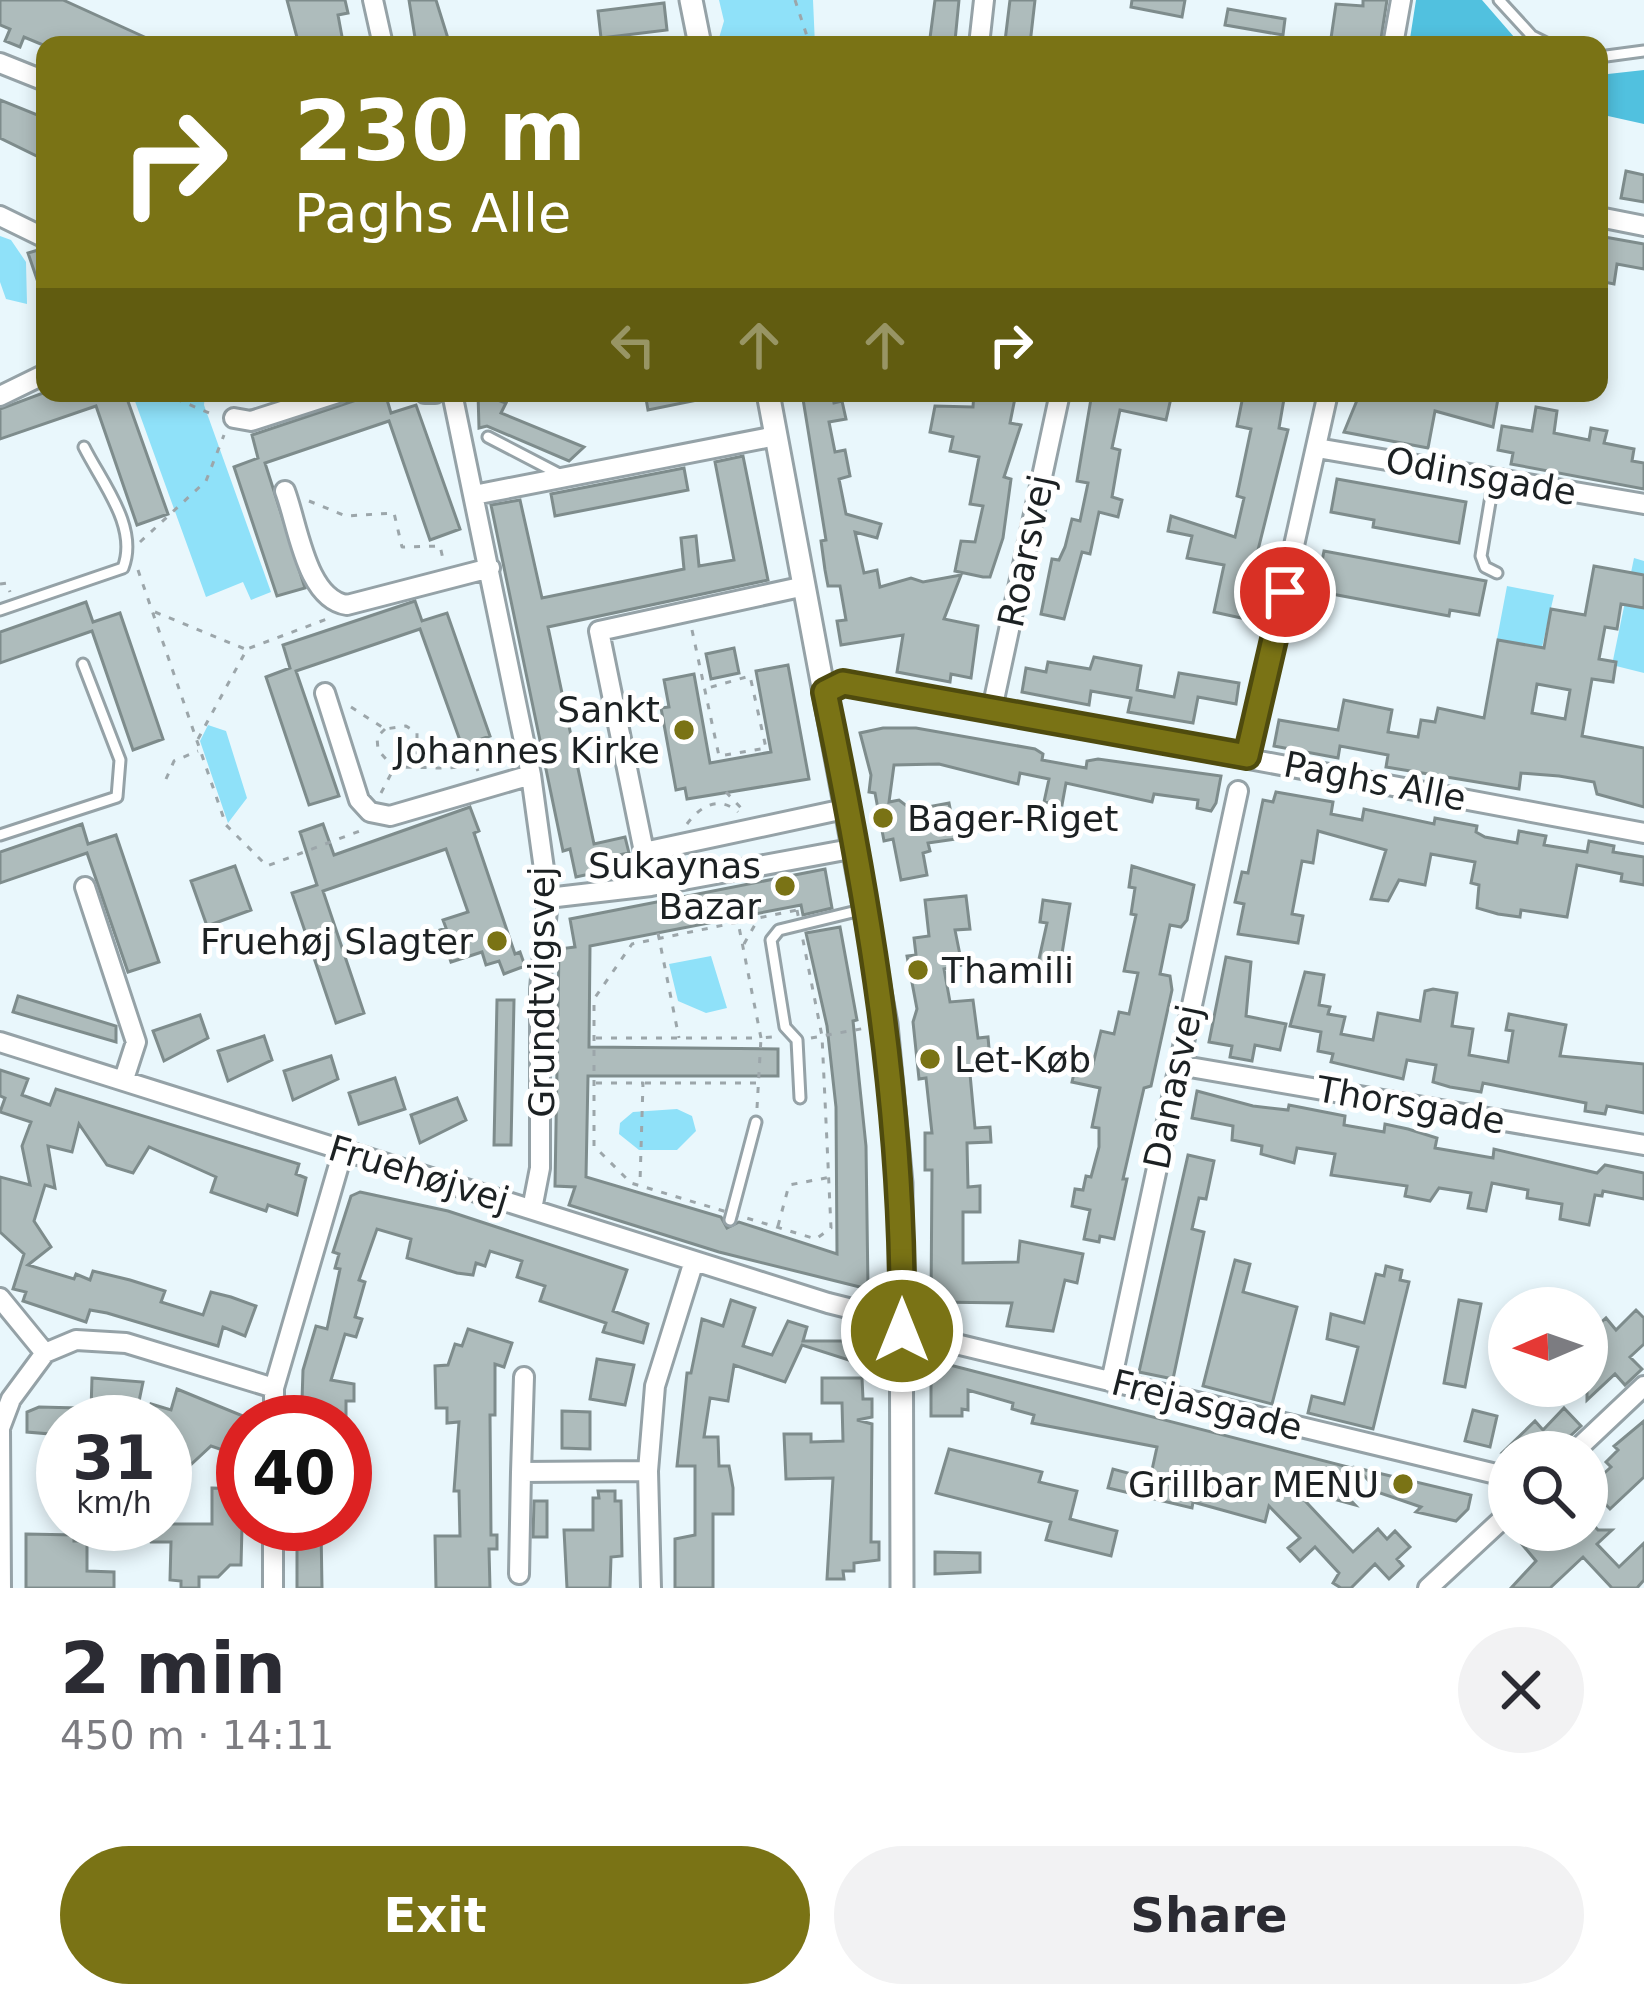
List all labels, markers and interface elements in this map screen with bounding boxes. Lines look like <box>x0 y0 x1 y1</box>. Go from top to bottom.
text: 230 m <box>294 82 586 180</box>
icon: right <box>96 84 252 240</box>
text: Paghs Alle <box>294 182 571 245</box>
icon: left <box>600 312 666 378</box>
icon: ahead <box>726 312 792 378</box>
icon: ahead <box>852 312 918 378</box>
icon: right <box>978 312 1044 378</box>
street label: Odinsgade <box>1383 439 1579 513</box>
street label: Roarsvej <box>990 471 1062 631</box>
pin <box>1234 541 1336 643</box>
icon: arrive <box>1252 559 1318 625</box>
place label: Sankt Johannes Kirke <box>392 689 660 771</box>
marker: Sankt Johannes Kirke <box>671 717 697 743</box>
street label: Paghs Alle <box>1280 743 1470 819</box>
place label: Bager-Riget <box>907 798 1118 839</box>
marker: Bager-Riget <box>870 805 896 831</box>
place label: Sukaynas Bazar <box>588 845 761 927</box>
street label: Grundtvigsvej <box>521 866 562 1118</box>
marker: Sukaynas Bazar <box>772 873 798 899</box>
place label: Fruehøj Slagter <box>200 921 473 962</box>
marker: Fruehøj Slagter <box>484 928 510 954</box>
place label: Thamili <box>941 950 1074 991</box>
marker: Thamili <box>905 957 931 983</box>
street label: Danasvej <box>1136 1001 1210 1173</box>
place label: Let-Køb <box>954 1039 1091 1080</box>
marker: Let-Køb <box>917 1046 943 1072</box>
street label: Thorsgade <box>1313 1068 1508 1142</box>
street label: Fruehøjvej <box>324 1127 514 1221</box>
position arrow <box>839 1268 965 1394</box>
north arrow <box>1488 1287 1608 1407</box>
map controls <box>1488 1287 1608 1551</box>
street label: Frejasgade <box>1107 1362 1307 1448</box>
speed limit sign: 40 <box>216 1395 372 1551</box>
text: 31 <box>72 1423 156 1493</box>
button: search <box>1488 1431 1608 1551</box>
place label: Grillbar MENU <box>1128 1464 1379 1505</box>
marker: Grillbar MENU <box>1390 1471 1416 1497</box>
text: km/h <box>76 1485 152 1520</box>
text: 2 min <box>60 1626 286 1710</box>
button: close <box>1458 1627 1584 1753</box>
text: 450 m · 14:11 <box>60 1713 334 1758</box>
button: Exit <box>60 1846 810 1984</box>
button: Share <box>834 1846 1584 1984</box>

